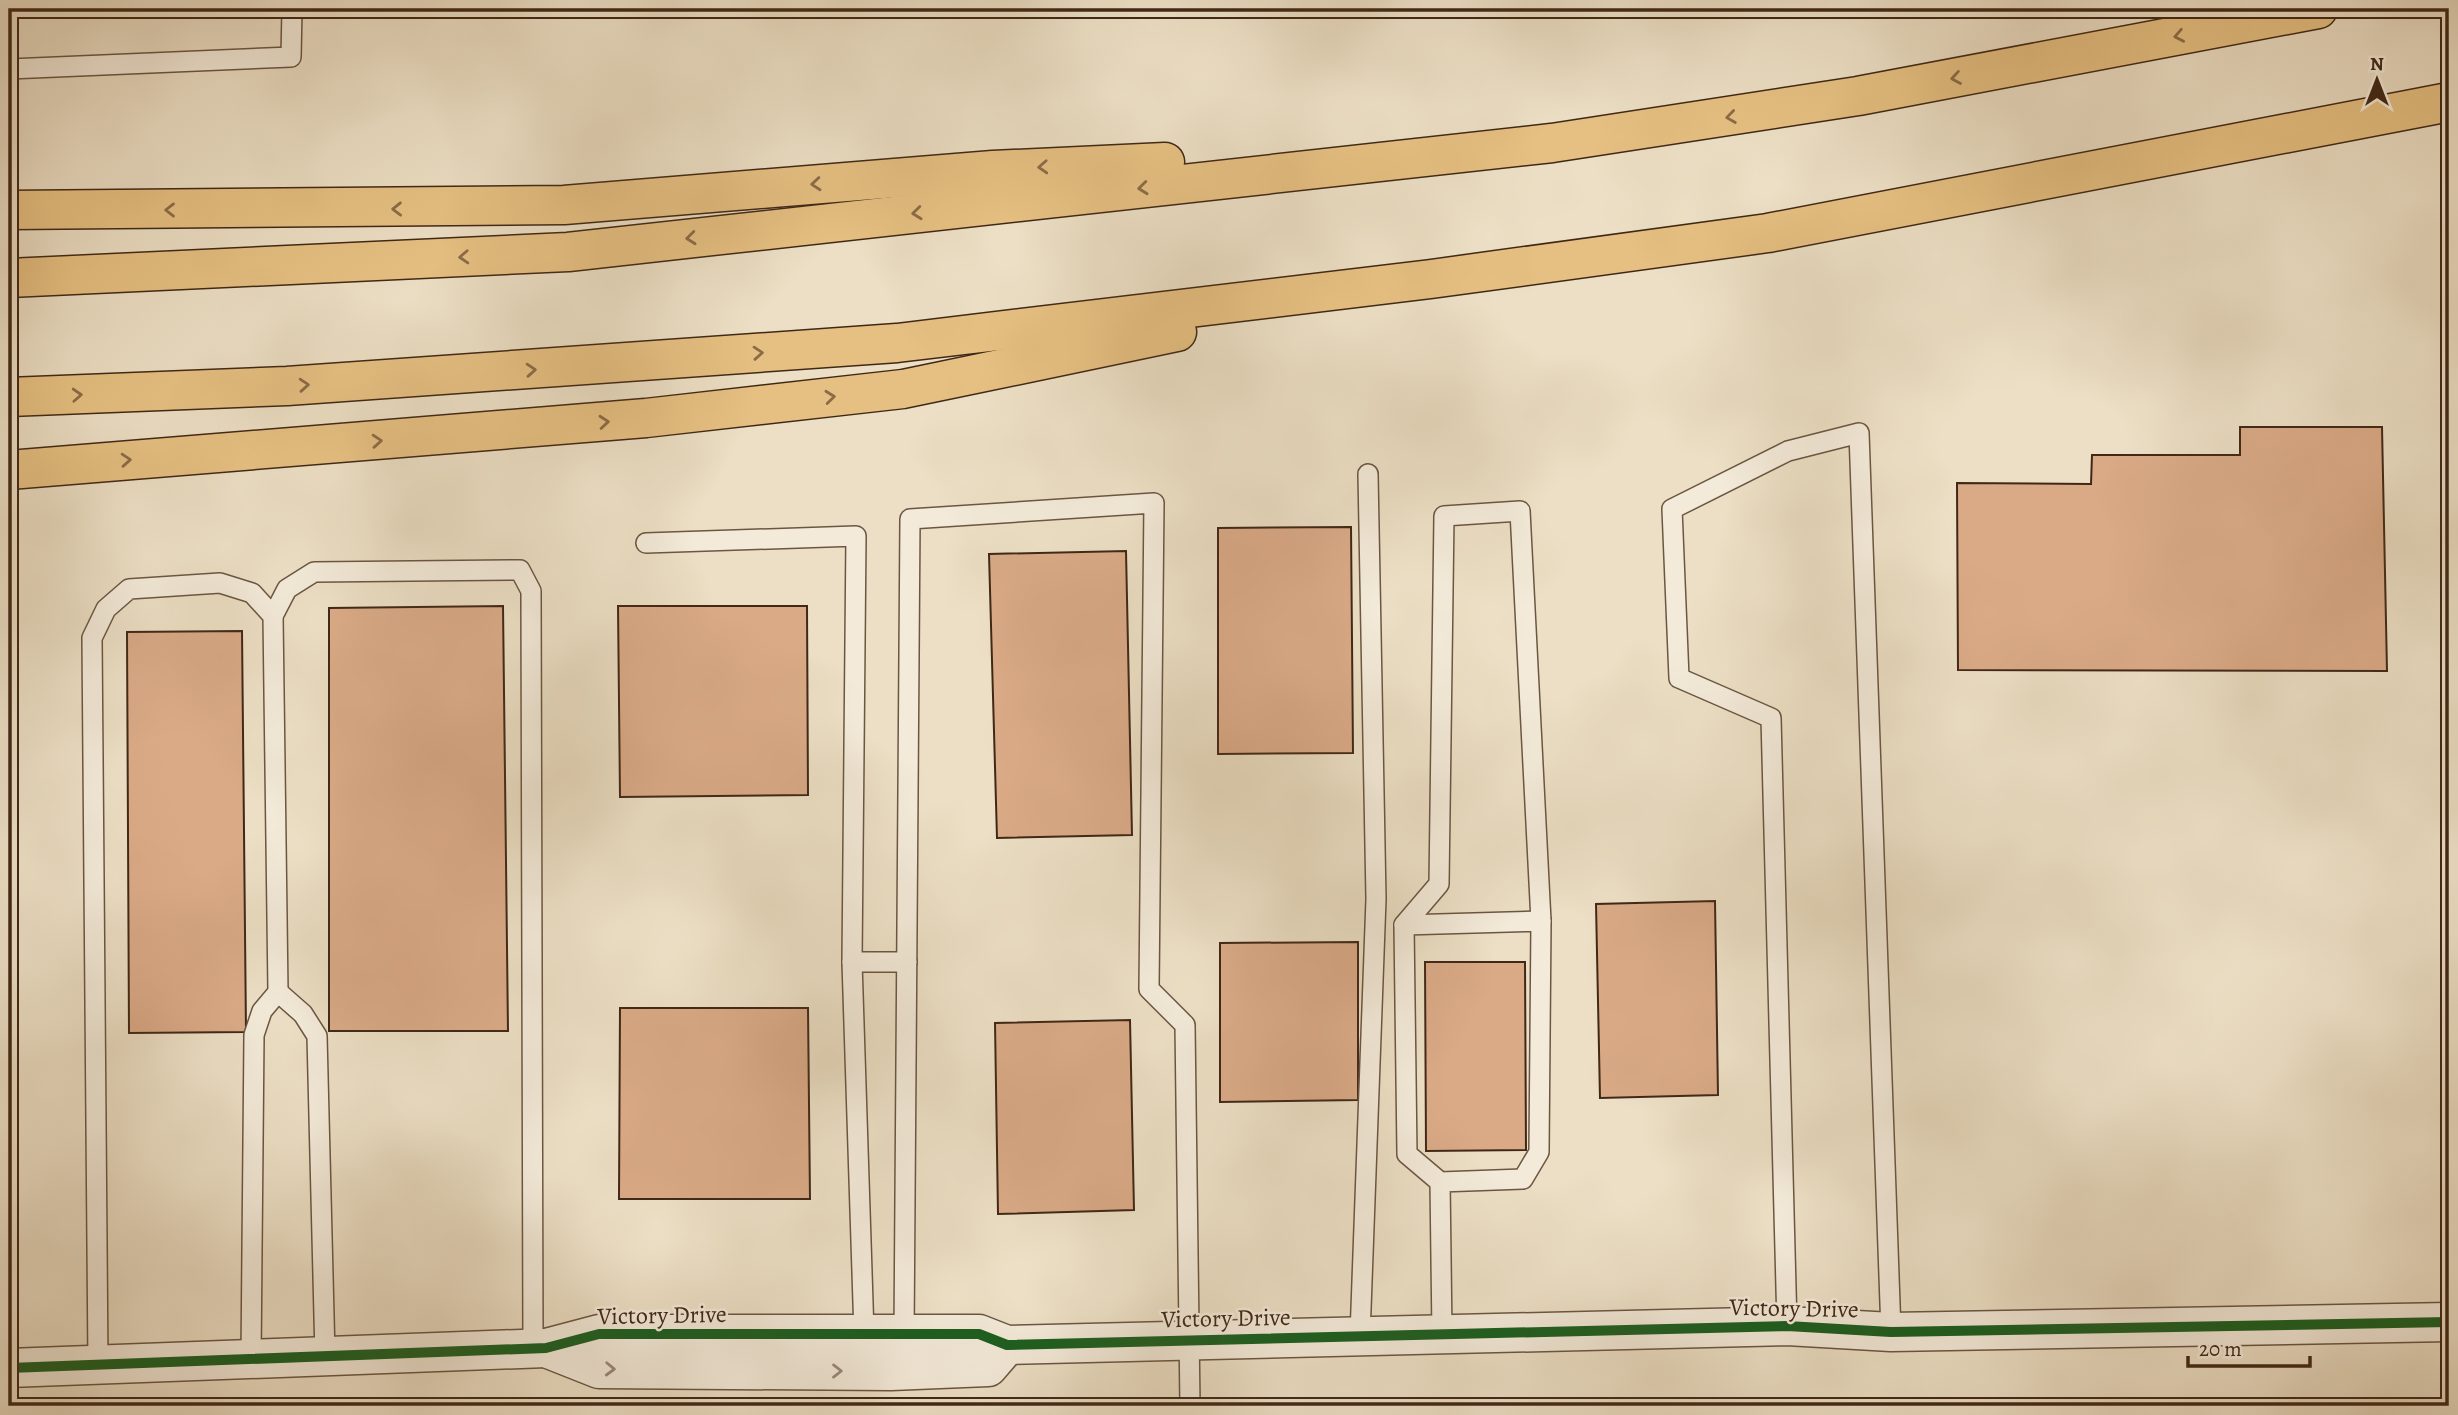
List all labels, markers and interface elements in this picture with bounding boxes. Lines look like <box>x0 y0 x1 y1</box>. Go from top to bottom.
one-way arrow <box>2173 28 2185 43</box>
north arrow <box>2342 46 2412 116</box>
text: N <box>2370 51 2384 77</box>
one-way arrow <box>1950 70 1962 85</box>
one-way arrow <box>1726 109 1737 124</box>
one-way arrow <box>1038 160 1049 175</box>
one-way arrow <box>811 176 822 191</box>
one-way arrow <box>1137 180 1148 195</box>
one-way arrow <box>392 201 403 216</box>
one-way arrow <box>164 202 175 218</box>
one-way arrow <box>911 205 923 220</box>
one-way arrow <box>685 230 696 245</box>
one-way arrow <box>459 249 470 264</box>
one-way arrow <box>753 346 764 361</box>
one-way arrow <box>526 363 537 378</box>
one-way arrow <box>299 377 310 392</box>
one-way arrow <box>72 387 83 402</box>
one-way arrow <box>824 390 836 405</box>
one-way arrow <box>598 414 609 429</box>
one-way arrow <box>372 434 383 449</box>
one-way arrow <box>120 453 131 468</box>
street label: Victory Drive <box>1728 1291 1859 1325</box>
street label: Victory Drive <box>596 1298 727 1332</box>
street label: Victory Drive <box>1160 1301 1291 1335</box>
scale bar <box>2188 1324 2311 1368</box>
text: 20 m <box>2199 1335 2242 1363</box>
one-way arrow <box>605 1362 616 1377</box>
one-way arrow <box>833 1363 843 1379</box>

